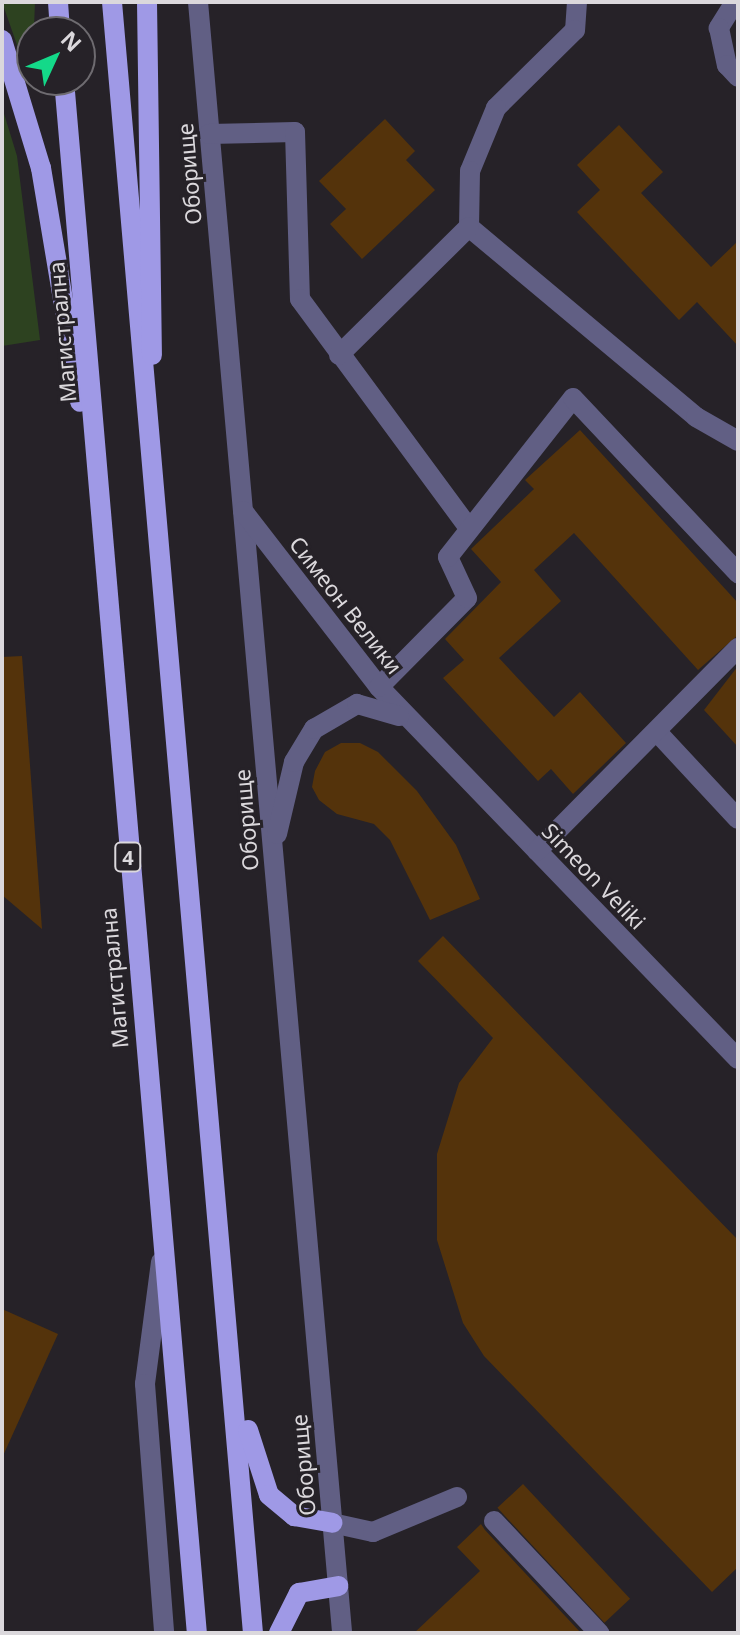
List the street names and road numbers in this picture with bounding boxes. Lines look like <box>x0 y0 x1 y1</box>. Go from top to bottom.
street label: Оборище <box>171 122 207 226</box>
street label: Магистрална <box>43 261 81 403</box>
street label: Симеон Велики <box>284 531 408 679</box>
street label: Оборище <box>228 768 264 872</box>
street label: Simeon Veliki <box>537 817 651 935</box>
road number: 4 <box>114 841 142 873</box>
street label: Магистрална <box>95 907 133 1049</box>
street label: Оборище <box>285 1413 321 1517</box>

